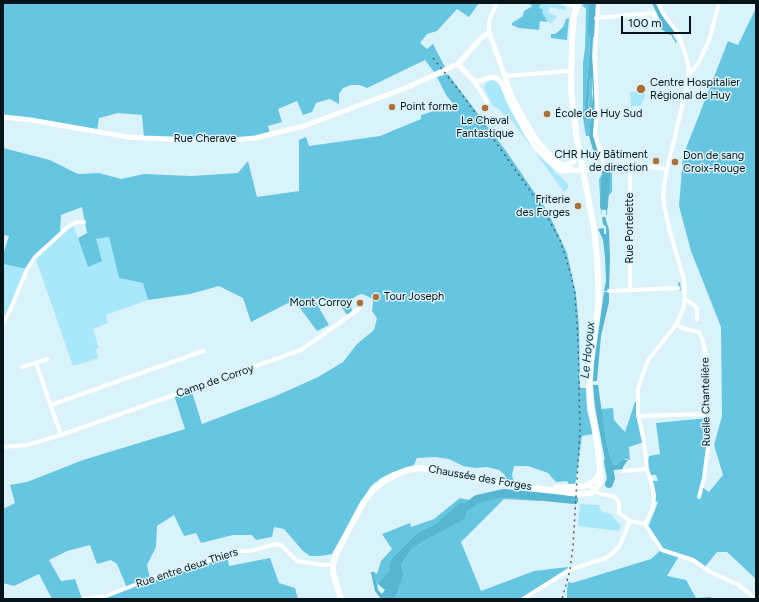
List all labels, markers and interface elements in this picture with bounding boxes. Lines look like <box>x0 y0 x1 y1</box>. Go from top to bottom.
scale bar <box>623 8 693 34</box>
text: 100 m <box>628 16 662 30</box>
place label: Centre Hospitalier Régional de Huy <box>650 76 740 102</box>
marker: Centre Hospitalier Régional de Huy <box>635 83 647 95</box>
place label: Point forme <box>400 100 458 114</box>
marker: Point forme <box>387 102 397 112</box>
marker: Le Cheval Fantastique <box>480 103 490 113</box>
place label: École de Huy Sud <box>555 107 642 121</box>
marker: École de Huy Sud <box>542 109 552 119</box>
place label: Le Cheval Fantastique <box>456 114 514 140</box>
street label: Rue Cherave <box>174 132 236 146</box>
place label: CHR Huy Bâtiment de direction <box>555 148 648 174</box>
place label: Don de sang Croix-Rouge <box>683 149 745 175</box>
marker: CHR Huy Bâtiment de direction <box>651 156 661 166</box>
marker: Don de sang Croix-Rouge <box>670 157 680 167</box>
place label: Friterie des Forges <box>516 193 570 219</box>
street label: Rue Portelette <box>623 193 637 263</box>
marker: Friterie des Forges <box>573 201 583 211</box>
place label: Tour Joseph <box>384 290 444 304</box>
marker: Tour Joseph <box>371 292 381 302</box>
place label: Mont Corroy <box>290 296 352 310</box>
marker: Mont Corroy <box>355 298 365 308</box>
water label: Le Hoyoux <box>578 321 598 379</box>
street label: Ruelle Chantelière <box>699 357 713 447</box>
street label: Camp de Corroy <box>175 362 255 400</box>
street label: Chaussée des Forges <box>427 462 533 494</box>
street label: Rue entre deux Thiers <box>134 545 240 591</box>

